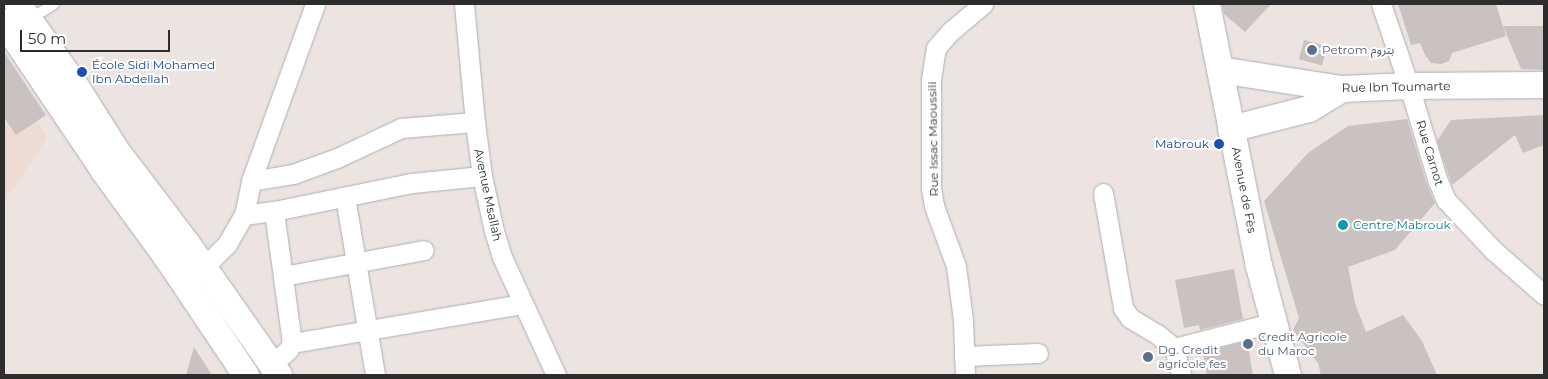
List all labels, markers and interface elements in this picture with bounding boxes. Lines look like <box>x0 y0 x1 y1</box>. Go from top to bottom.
scale bar <box>22 20 172 52</box>
text: 50 m <box>28 29 66 48</box>
place label: Petrom بتروم <box>1322 43 1394 57</box>
marker: Petrom بتروم <box>1306 44 1318 56</box>
place label: École Sidi Mohamed Ibn Abdellah <box>92 58 215 86</box>
marker: École Sidi Mohamed Ibn Abdellah <box>76 66 88 78</box>
street label: Rue Ibn Toumarte <box>1342 79 1450 95</box>
street label: Rue Issac Maoussili <box>925 81 941 197</box>
street label: Rue Carnot <box>1413 118 1447 188</box>
place label: Mabrouk <box>1155 137 1209 151</box>
marker: Mabrouk <box>1213 138 1225 150</box>
street label: Avenue de Fès <box>1229 146 1259 234</box>
street label: Avenue Msallah <box>471 147 505 243</box>
place label: Centre Mabrouk <box>1353 218 1451 232</box>
marker: Centre Mabrouk <box>1337 219 1349 231</box>
place label: Credit Agricole du Maroc <box>1258 330 1347 358</box>
marker: Credit Agricole du Maroc <box>1242 338 1254 350</box>
place label: Dg. Credit agricole fes <box>1158 343 1226 371</box>
marker: Dg. Credit agricole fes <box>1142 351 1154 363</box>

